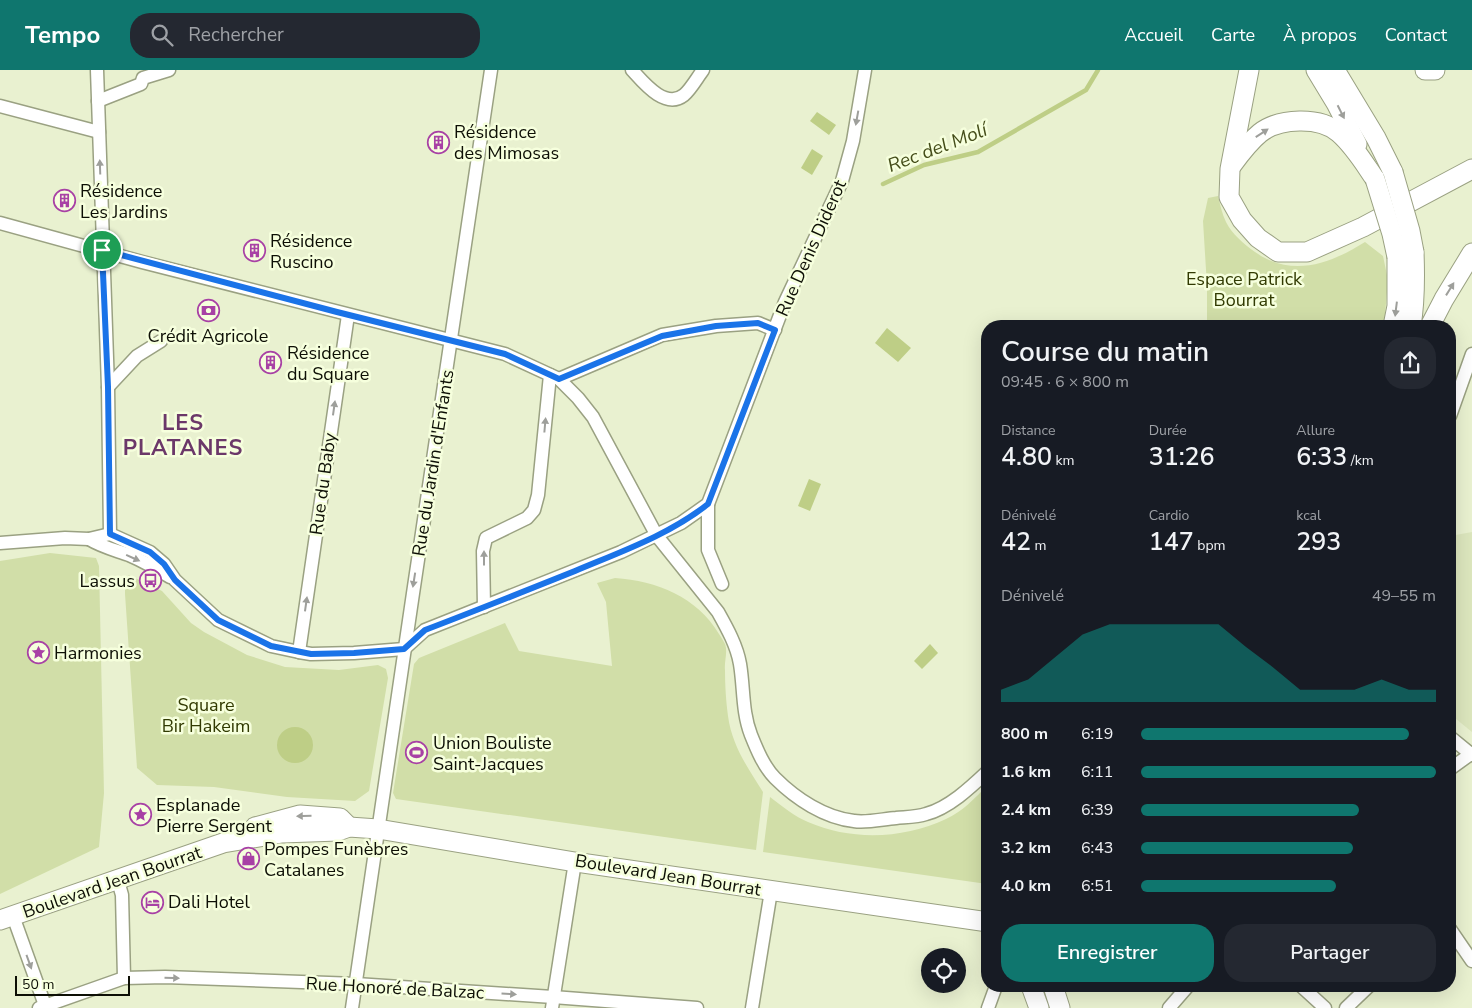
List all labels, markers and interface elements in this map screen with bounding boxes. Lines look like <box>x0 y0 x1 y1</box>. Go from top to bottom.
search box <box>130 13 480 58</box>
text: Tempo <box>25 19 100 51</box>
icon: search <box>148 21 176 49</box>
text: Rechercher <box>188 22 284 48</box>
text: Accueil <box>1124 23 1183 47</box>
text: Carte <box>1211 23 1255 47</box>
text: À propos <box>1283 23 1357 47</box>
text: Contact <box>1385 23 1447 47</box>
one-way arrow <box>1337 105 1345 119</box>
one-way arrow <box>852 110 860 126</box>
water label: Rec del Molí <box>884 116 993 179</box>
place label: Résidence des Mimosas <box>454 120 559 165</box>
one-way arrow <box>1256 128 1269 138</box>
building icon: Résidence des Mimosas <box>426 130 450 154</box>
one-way arrow <box>96 158 104 174</box>
street label: Rue Denis Diderot <box>770 175 852 320</box>
place label: Résidence Les Jardins <box>80 179 168 224</box>
building icon: Résidence Les Jardins <box>52 189 76 213</box>
pin <box>81 229 123 271</box>
place label: Résidence Ruscino <box>270 229 352 274</box>
icon: arrive <box>88 236 116 264</box>
building icon: Résidence Ruscino <box>242 239 266 263</box>
park label: Espace Patrick Bourrat <box>1186 267 1303 312</box>
one-way arrow <box>1445 283 1455 296</box>
bank icon: Crédit Agricole <box>196 299 220 323</box>
one-way arrow <box>1392 302 1400 318</box>
place label: Crédit Agricole <box>148 324 268 348</box>
text: Course du matin <box>1001 333 1209 371</box>
button: share <box>1384 337 1436 389</box>
place label: Résidence du Square <box>287 341 369 386</box>
building icon: Résidence du Square <box>259 351 283 375</box>
street label: Rue du Jardin d'Enfants <box>406 368 460 558</box>
text: 09:45 · 6 × 800 m <box>1001 371 1129 393</box>
one-way arrow <box>330 400 338 416</box>
district label: LES PLATANES <box>123 408 243 463</box>
one-way arrow <box>541 417 549 433</box>
text: Distance <box>1001 421 1055 440</box>
text: Durée <box>1149 421 1187 440</box>
text: Allure <box>1296 421 1335 440</box>
street label: Rue du Baby <box>304 431 342 537</box>
text: 4.80 <box>1001 440 1052 474</box>
text: 31:26 <box>1149 440 1215 474</box>
text: 6:33 <box>1296 440 1347 474</box>
text: km <box>1052 451 1075 470</box>
text: /km <box>1347 451 1374 470</box>
text: Dénivelé <box>1001 506 1056 525</box>
text: Cardio <box>1149 506 1189 525</box>
text: kcal <box>1296 506 1321 525</box>
text: 42 <box>1001 525 1031 559</box>
text: 147 <box>1149 525 1194 559</box>
text: 293 <box>1296 525 1341 559</box>
text: m <box>1031 536 1047 555</box>
text: bpm <box>1194 536 1226 555</box>
one-way arrow <box>480 550 488 566</box>
one-way arrow <box>126 554 140 562</box>
place label: Lassus <box>80 569 135 593</box>
bus stop icon: Lassus <box>139 569 163 593</box>
one-way arrow <box>410 572 418 588</box>
text: Dénivelé <box>1001 585 1064 607</box>
text: 49–55 m <box>1372 585 1436 607</box>
one-way arrow <box>302 596 310 612</box>
place icon: Harmonies <box>26 641 50 665</box>
place label: Harmonies <box>54 641 142 665</box>
park label: Square Bir Hakeim <box>162 693 250 738</box>
text: 800 m <box>1001 723 1048 745</box>
text: 6:19 <box>1081 723 1113 745</box>
place label: Union Bouliste Saint-Jacques <box>433 731 552 776</box>
sports icon: Union Bouliste Saint-Jacques <box>405 741 429 765</box>
text: 1.6 km <box>1001 761 1051 783</box>
text: 6:11 <box>1081 761 1113 783</box>
place label: Esplanade Pierre Sergent <box>156 793 272 838</box>
text: 2.4 km <box>1001 799 1051 821</box>
text: 6:39 <box>1081 799 1113 821</box>
place icon: Esplanade Pierre Sergent <box>128 803 152 827</box>
one-way arrow <box>296 812 312 820</box>
place label: Pompes Funèbres Catalanes <box>264 837 408 882</box>
text: 3.2 km <box>1001 837 1051 859</box>
text: 6:43 <box>1081 837 1113 859</box>
street label: Boulevard Jean Bourrat <box>19 840 205 924</box>
shop icon: Pompes Funèbres Catalanes <box>236 847 260 871</box>
street label: Boulevard Jean Bourrat <box>573 848 763 902</box>
text: 4.0 km <box>1001 875 1051 897</box>
text: 6:51 <box>1081 875 1113 897</box>
hotel icon: Dali Hotel <box>140 890 164 914</box>
place label: Dali Hotel <box>168 890 250 914</box>
button: Enregistrer <box>1001 924 1214 982</box>
button: Partager <box>1224 924 1436 982</box>
map controls <box>921 948 966 993</box>
button: locate <box>921 948 966 993</box>
one-way arrow <box>25 955 33 970</box>
street label: Rue Honoré de Balzac <box>305 971 485 1005</box>
scale bar <box>15 973 130 996</box>
one-way arrow <box>165 974 181 982</box>
text: 50 m <box>22 975 54 994</box>
one-way arrow <box>502 991 518 999</box>

